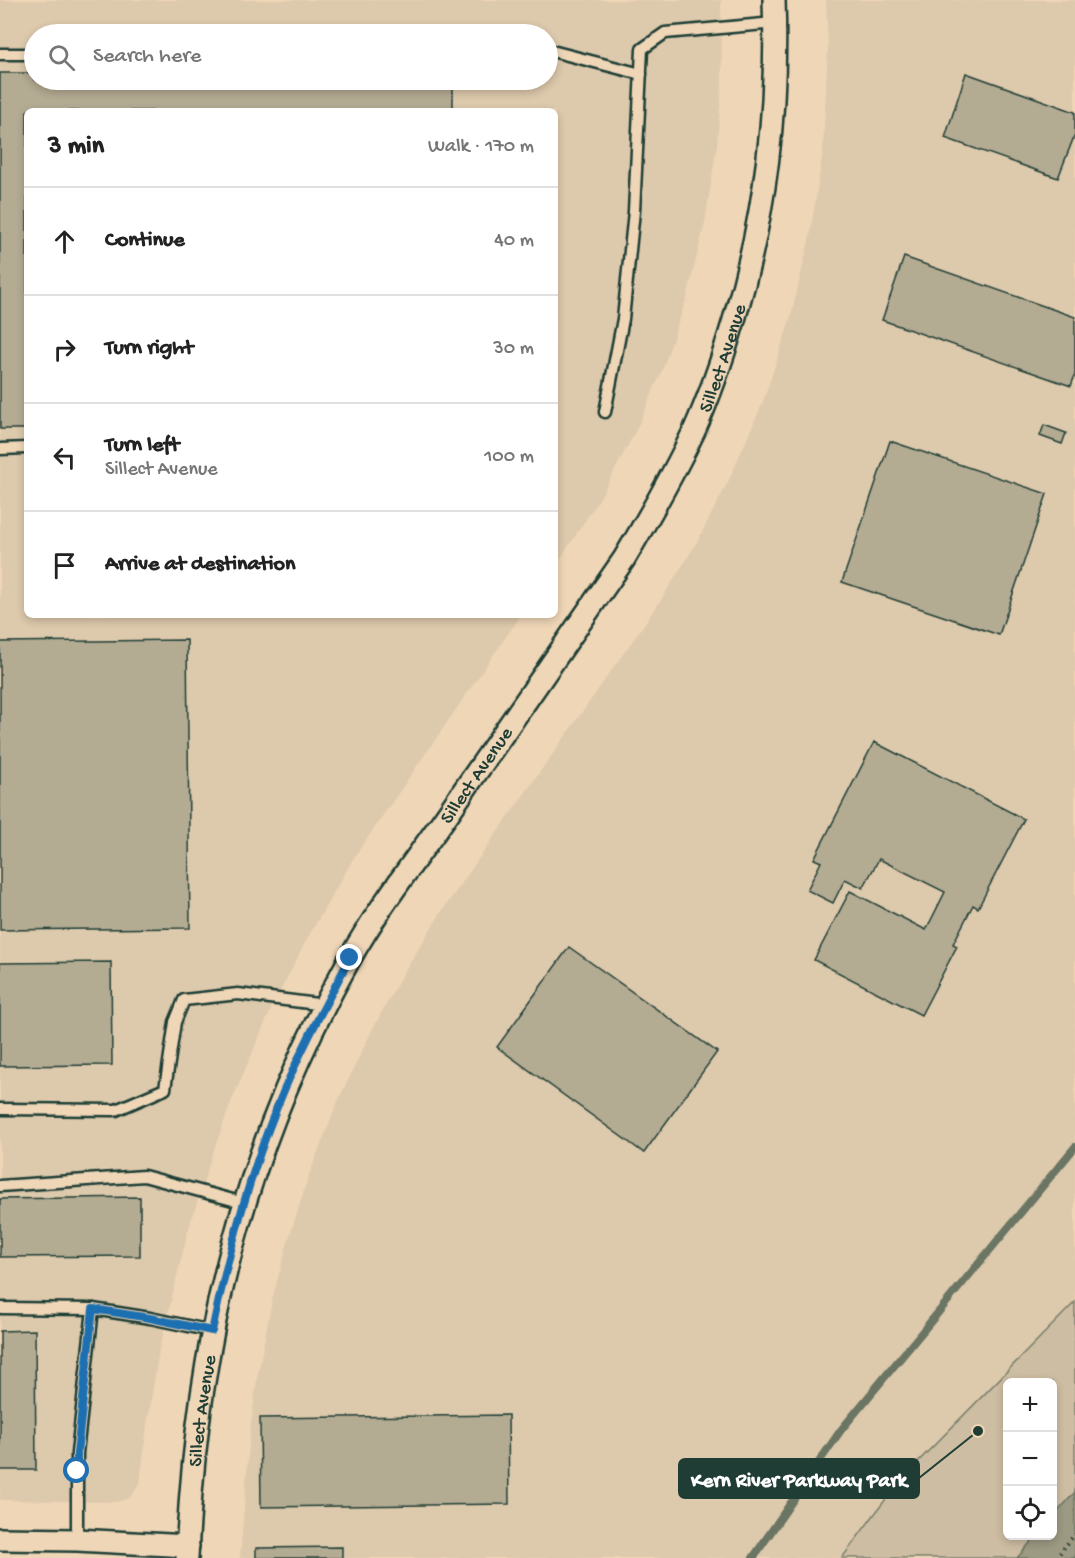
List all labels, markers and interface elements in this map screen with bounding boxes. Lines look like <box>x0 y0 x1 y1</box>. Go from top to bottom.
search box <box>24 24 558 90</box>
icon: search <box>45 41 78 74</box>
text: Search here <box>93 44 201 70</box>
text: 3 min <box>48 132 104 163</box>
text: Walk · 170 m <box>428 136 534 159</box>
icon: ahead <box>48 225 81 258</box>
text: Continue <box>105 228 185 254</box>
text: 40 m <box>494 230 534 253</box>
street label: Sillect Avenue <box>695 301 753 417</box>
icon: right <box>48 333 81 366</box>
text: Turn right <box>105 336 193 362</box>
text: 30 m <box>493 338 534 361</box>
text: Turn left <box>105 433 179 459</box>
icon: left <box>48 441 81 474</box>
text: 100 m <box>484 446 534 469</box>
text: Sillect Avenue <box>105 459 218 482</box>
icon: arrive <box>48 549 81 582</box>
text: Arrive at destination <box>105 552 295 578</box>
street label: Sillect Avenue <box>436 723 520 829</box>
route end <box>336 944 362 970</box>
street label: Sillect Avenue <box>185 1353 223 1468</box>
map controls <box>1003 1378 1057 1540</box>
button: + <box>1003 1378 1057 1432</box>
button: − <box>1003 1432 1057 1486</box>
route start <box>63 1457 89 1483</box>
callout: Kern River Parkway Park <box>679 1459 919 1498</box>
text: Kern River Parkway Park <box>690 1470 910 1495</box>
button: locate <box>1003 1486 1057 1540</box>

